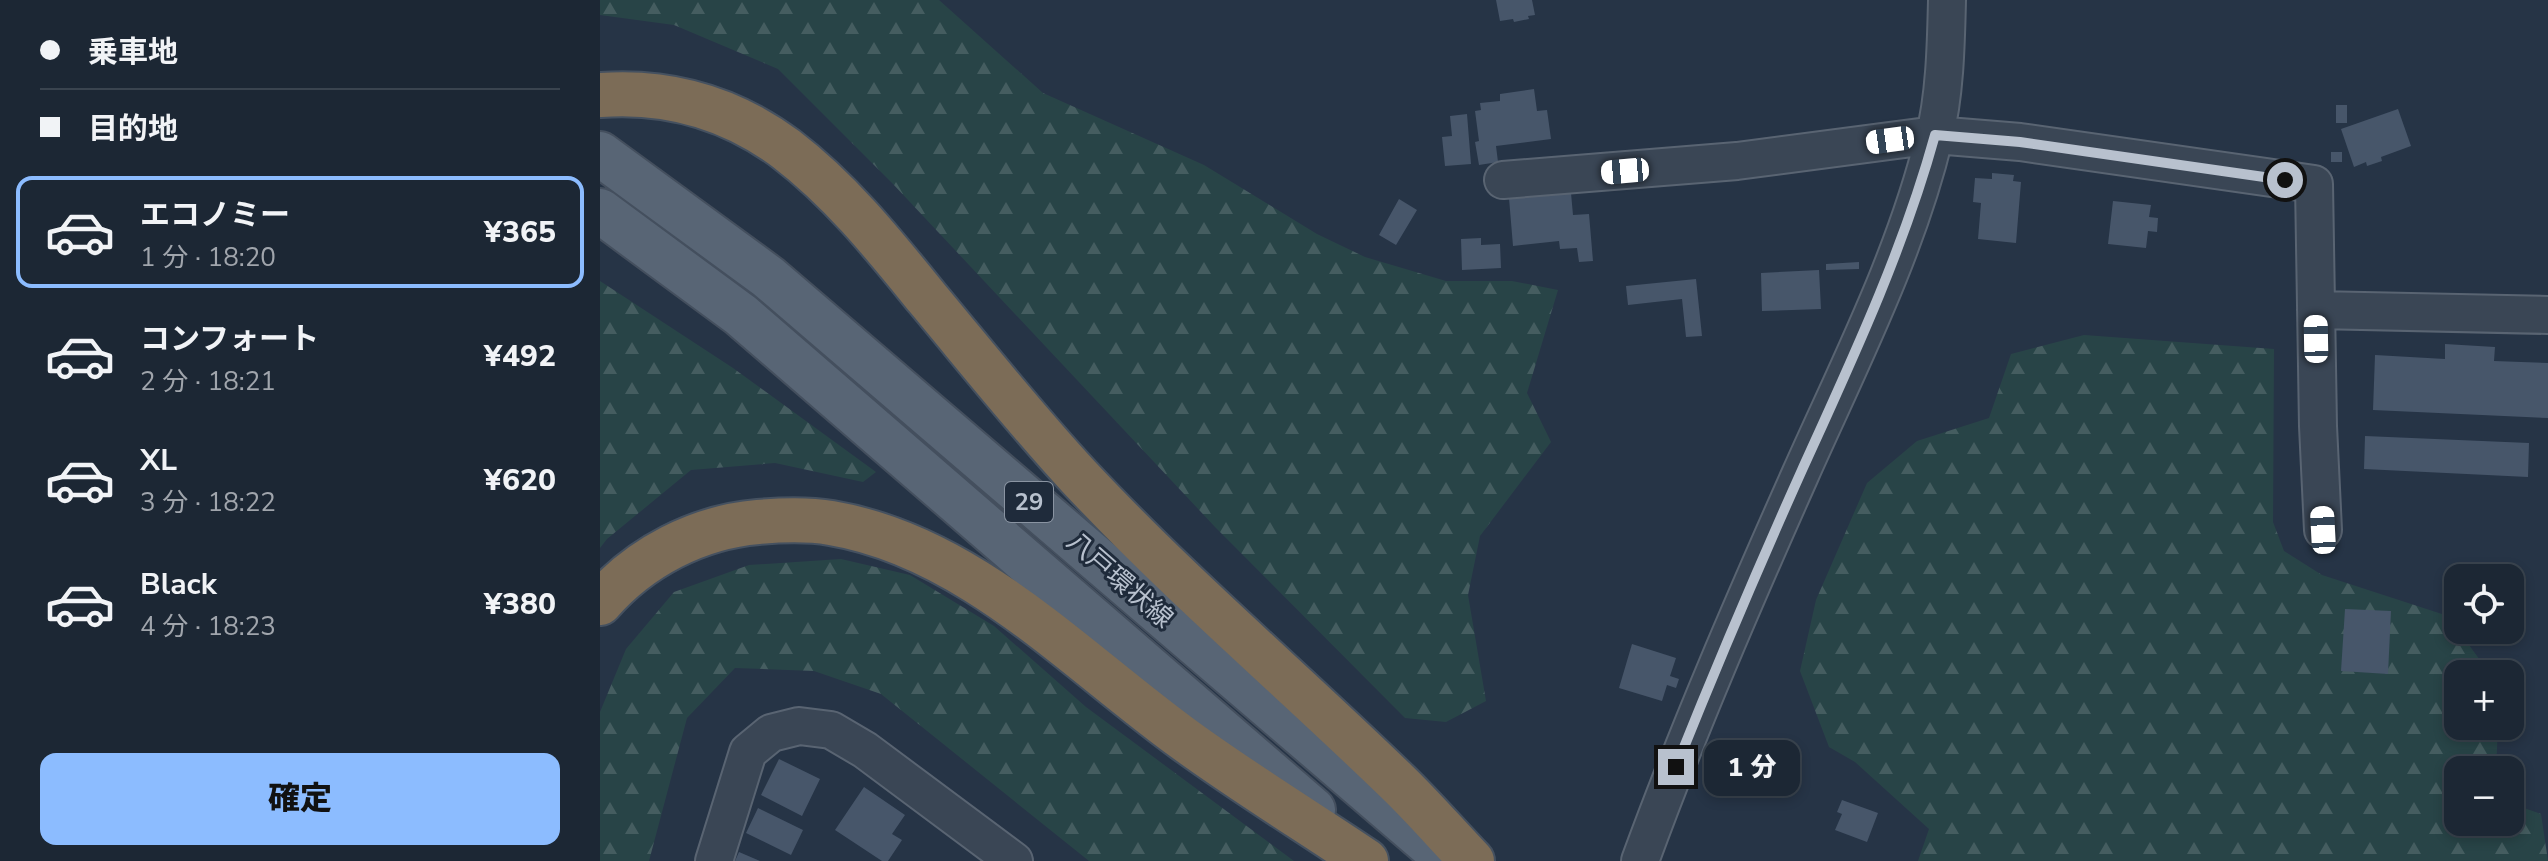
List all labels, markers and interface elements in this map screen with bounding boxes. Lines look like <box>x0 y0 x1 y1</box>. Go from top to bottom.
text: 乗車地 <box>88 32 178 73</box>
text: 目的地 <box>88 109 178 150</box>
car <box>1865 125 1915 155</box>
car <box>1600 157 1650 185</box>
route start <box>2267 162 2303 198</box>
text: エコノミー <box>140 195 290 236</box>
icon: car <box>44 196 116 268</box>
text: ¥365 <box>484 212 556 253</box>
text: 1 分 · 18:20 <box>140 240 276 275</box>
car <box>2304 315 2328 363</box>
text: コンフォート <box>140 319 319 360</box>
icon: car <box>44 320 116 392</box>
text: ¥492 <box>484 336 556 377</box>
text: 2 分 · 18:21 <box>140 364 276 399</box>
text: XL <box>140 440 177 481</box>
icon: car <box>44 444 116 516</box>
text: ¥620 <box>484 460 556 501</box>
road number: 29 <box>1005 482 1053 522</box>
text: 3 分 · 18:22 <box>140 485 276 520</box>
car <box>2310 505 2336 555</box>
street label: 八戸環状線 <box>1059 524 1181 636</box>
text: Black <box>140 564 217 605</box>
map controls <box>2444 564 2524 836</box>
button: locate <box>2444 564 2524 644</box>
icon: car <box>44 568 116 640</box>
text: ¥380 <box>484 584 556 625</box>
text: 4 分 · 18:23 <box>140 609 276 644</box>
button: + <box>2444 660 2524 740</box>
callout: 1 分 <box>1704 739 1800 795</box>
route end <box>1658 749 1694 785</box>
text: 1 分 <box>1728 750 1776 785</box>
button: 確定 <box>40 753 560 845</box>
button: − <box>2444 756 2524 836</box>

